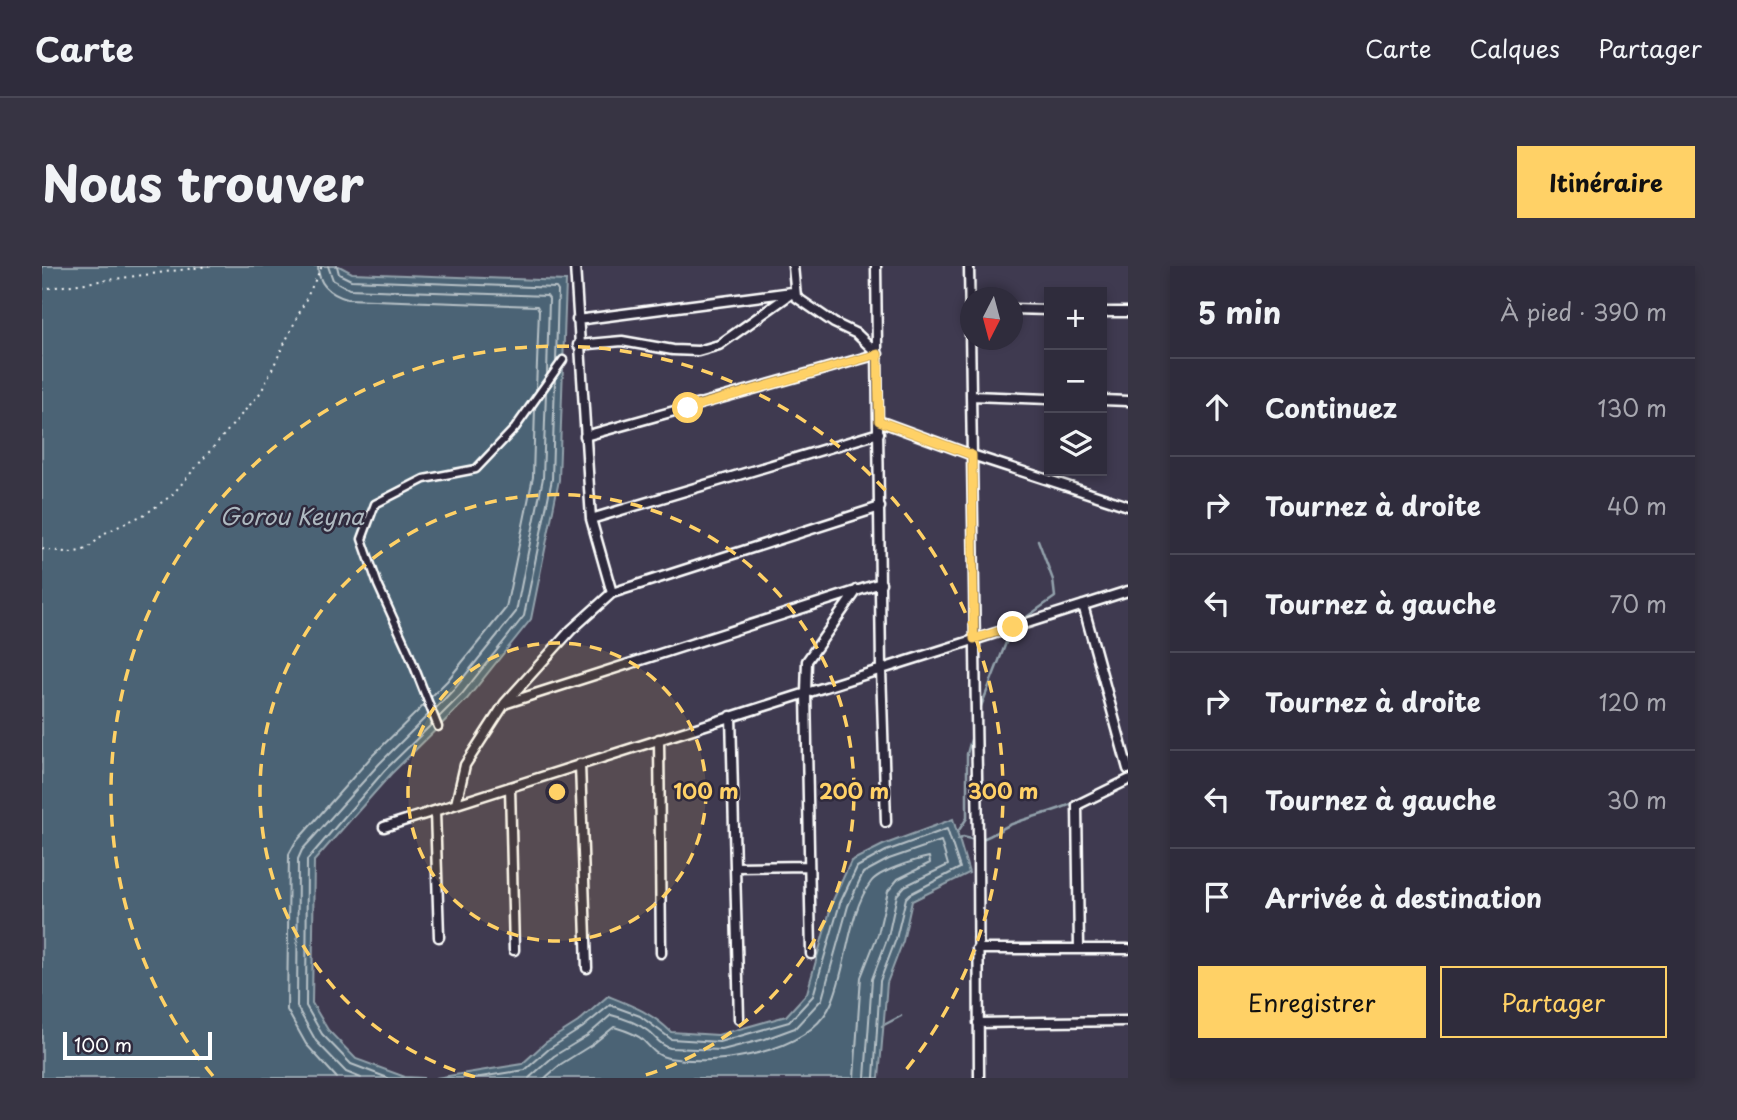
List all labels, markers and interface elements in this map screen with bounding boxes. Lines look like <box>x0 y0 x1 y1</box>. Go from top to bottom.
text: Carte <box>35 23 134 73</box>
text: Carte <box>1365 30 1431 66</box>
text: Calques <box>1469 30 1560 66</box>
text: Partager <box>1598 30 1702 66</box>
text: Nous trouver <box>42 145 364 219</box>
button: Itinéraire <box>1517 146 1695 218</box>
north arrow <box>960 287 1023 350</box>
map controls <box>1044 287 1107 476</box>
button: + <box>1044 287 1107 350</box>
text: 5 min <box>1198 289 1281 334</box>
text: À pied · 390 m <box>1500 294 1667 329</box>
button: − <box>1044 350 1107 413</box>
icon: ahead <box>1198 388 1236 426</box>
text: Continuez <box>1265 388 1397 427</box>
text: 130 m <box>1597 390 1667 425</box>
route start <box>672 392 703 423</box>
button: layers <box>1044 413 1107 476</box>
icon: right <box>1198 486 1236 524</box>
text: Tournez à droite <box>1265 486 1481 525</box>
text: 40 m <box>1607 488 1667 523</box>
water label: Gorou Keyna <box>220 498 365 533</box>
icon: left <box>1198 584 1236 622</box>
text: Tournez à gauche <box>1265 584 1496 623</box>
text: 70 m <box>1609 586 1667 621</box>
route end <box>997 611 1028 642</box>
icon: right <box>1198 682 1236 720</box>
text: Tournez à droite <box>1265 682 1481 721</box>
text: 120 m <box>1599 684 1667 719</box>
text: 100 m <box>673 774 739 806</box>
text: 200 m <box>819 774 889 806</box>
text: 300 m <box>968 774 1038 806</box>
centre of rings <box>545 780 569 804</box>
icon: left <box>1198 780 1236 818</box>
text: Tournez à gauche <box>1265 780 1496 819</box>
text: 30 m <box>1606 782 1667 817</box>
icon: arrive <box>1198 878 1236 916</box>
text: Arrivée à destination <box>1265 878 1542 917</box>
button: Enregistrer <box>1198 966 1426 1038</box>
button: Partager <box>1440 966 1667 1038</box>
scale bar <box>63 1029 212 1061</box>
text: 100 m <box>74 1030 132 1058</box>

